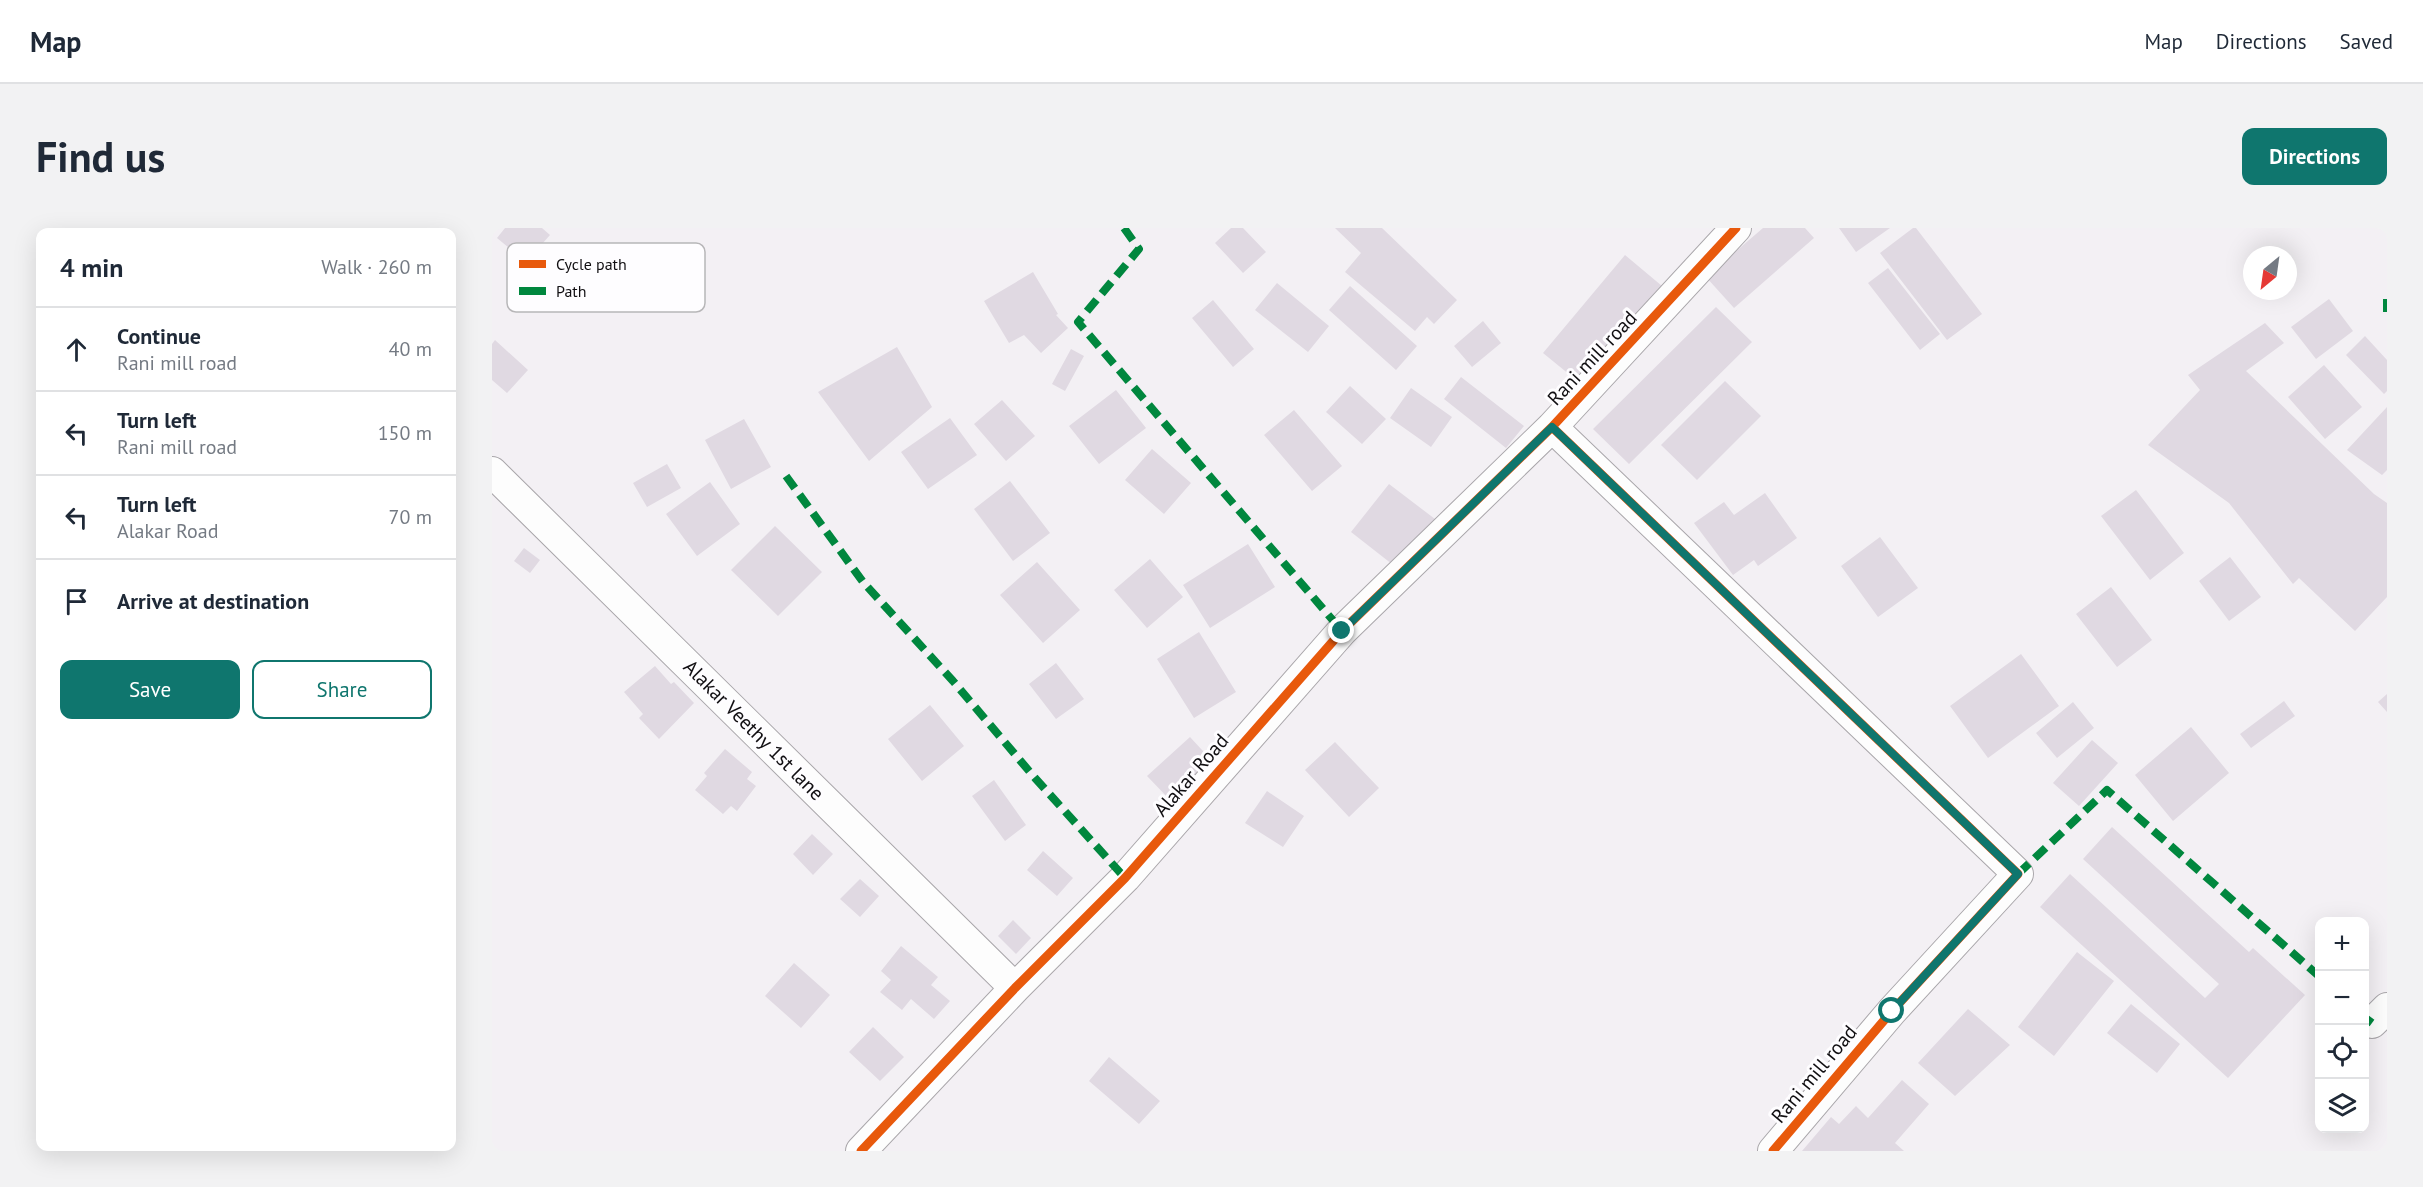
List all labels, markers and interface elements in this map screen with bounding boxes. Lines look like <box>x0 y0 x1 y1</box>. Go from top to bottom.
text: Map <box>30 23 81 60</box>
text: Map <box>2144 28 2183 55</box>
text: Directions <box>2216 28 2307 55</box>
text: Saved <box>2340 28 2393 55</box>
button: Directions <box>2242 128 2387 185</box>
text: Find us <box>36 129 165 184</box>
legend <box>507 243 705 312</box>
north arrow <box>2243 246 2297 300</box>
text: 4 min <box>60 251 123 284</box>
text: Walk · 260 m <box>321 254 432 280</box>
text: Cycle path <box>556 254 627 274</box>
text: Path <box>556 281 587 301</box>
street label: Rani mill road <box>1542 305 1642 411</box>
text: Continue <box>117 322 201 350</box>
icon: ahead <box>60 333 93 366</box>
text: 40 m <box>389 336 432 362</box>
text: Rani mill road <box>117 350 237 376</box>
text: Turn left <box>117 406 197 434</box>
icon: left <box>60 417 93 450</box>
text: 150 m <box>378 420 432 446</box>
text: Rani mill road <box>117 434 237 460</box>
text: Turn left <box>117 490 197 518</box>
icon: left <box>60 501 93 534</box>
text: 70 m <box>389 504 432 530</box>
text: Alakar Road <box>117 518 218 544</box>
icon: arrive <box>60 585 93 618</box>
text: Arrive at destination <box>117 587 309 615</box>
route end <box>1328 617 1354 643</box>
street label: Alakar Veethy 1st lane <box>678 654 830 806</box>
button: Save <box>60 660 240 719</box>
button: Share <box>252 660 432 719</box>
street label: Alakar Road <box>1148 728 1234 822</box>
map controls <box>2315 917 2369 1133</box>
button: + <box>2315 917 2369 971</box>
button: − <box>2315 971 2369 1025</box>
route start <box>1878 997 1904 1023</box>
street label: Rani mill road <box>1765 1020 1863 1128</box>
button: locate <box>2315 1025 2369 1079</box>
button: layers <box>2315 1079 2369 1133</box>

